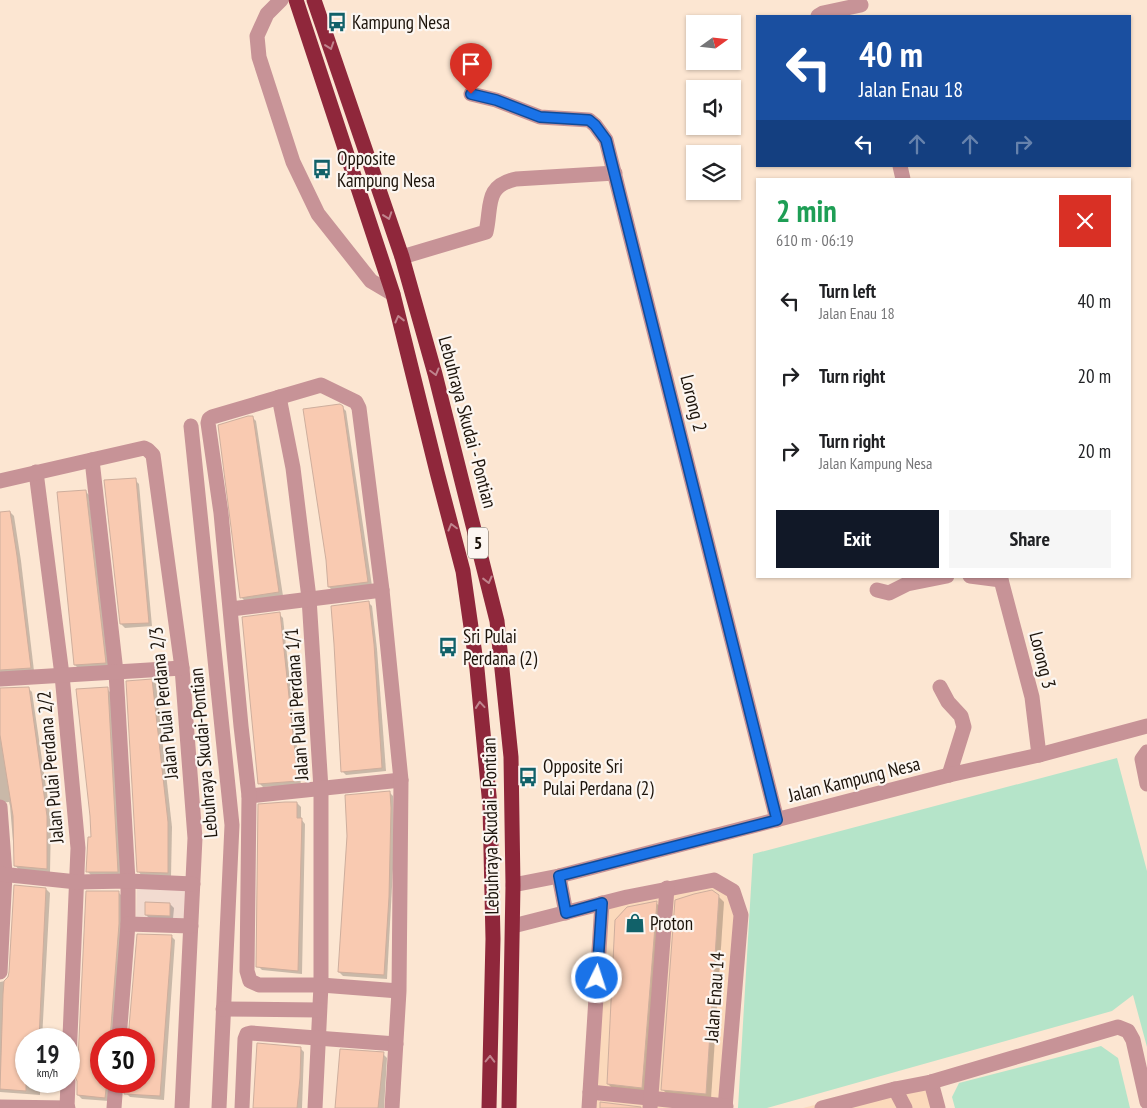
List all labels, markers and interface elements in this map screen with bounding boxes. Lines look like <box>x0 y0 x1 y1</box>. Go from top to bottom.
place label: Kampung Nesa <box>352 10 450 34</box>
bus stop icon: Kampung Nesa <box>326 11 348 33</box>
north arrow <box>686 15 741 70</box>
map controls <box>686 15 741 200</box>
text: 40 m <box>859 31 923 77</box>
icon: left <box>776 35 841 100</box>
one-way arrow <box>324 41 334 50</box>
pin <box>450 43 492 94</box>
icon: arrive <box>457 50 485 78</box>
text: Jalan Enau 18 <box>859 75 963 103</box>
button: sound <box>686 80 741 135</box>
icon: left <box>850 130 878 158</box>
icon: ahead <box>903 130 931 158</box>
icon: ahead <box>956 130 984 158</box>
icon: right <box>1009 130 1037 158</box>
button: layers <box>686 145 741 200</box>
place label: Opposite Kampung Nesa <box>337 146 435 192</box>
bus stop icon: Opposite Kampung Nesa <box>311 158 333 180</box>
text: 2 min <box>776 191 837 230</box>
button: close <box>1059 195 1111 247</box>
one-way arrow <box>382 212 392 220</box>
text: 610 m · 06:19 <box>776 230 854 250</box>
text: Turn left <box>819 279 876 303</box>
icon: left <box>776 287 804 315</box>
text: 40 m <box>1078 289 1111 313</box>
text: Jalan Enau 18 <box>819 303 895 323</box>
one-way arrow <box>394 314 405 323</box>
street label: Lebuhraya Skudai - Pontian <box>433 333 503 511</box>
icon: right <box>776 362 804 390</box>
text: Turn right <box>819 364 885 388</box>
text: 20 m <box>1078 364 1111 388</box>
one-way arrow <box>429 367 439 376</box>
street label: Lorong 2 <box>675 372 713 434</box>
text: Turn right <box>819 429 885 453</box>
icon: right <box>776 437 804 465</box>
text: 20 m <box>1078 439 1111 463</box>
text: Jalan Kampung Nesa <box>819 453 932 473</box>
button: Exit <box>776 510 939 568</box>
button: Share <box>949 510 1111 568</box>
one-way arrow <box>447 524 457 532</box>
road number: 5 <box>468 528 488 558</box>
one-way arrow <box>482 576 492 584</box>
place label: Sri Pulai Perdana (2) <box>463 624 538 670</box>
street label: Jalan Pulai Perdana 2/3 <box>143 626 183 781</box>
street label: Jalan Pulai Perdana 1/1 <box>279 627 313 782</box>
street label: Lorong 3 <box>1024 629 1062 691</box>
bus stop icon: Sri Pulai Perdana (2) <box>437 636 459 658</box>
street label: Lebuhraya Skudai-Pontian <box>184 667 222 839</box>
street label: Jalan Pulai Perdana 2/2 <box>31 690 69 845</box>
one-way arrow <box>475 700 486 708</box>
street label: Lebuhraya Skudai - Pontian <box>476 737 504 915</box>
street label: Jalan Kampung Nesa <box>785 751 922 807</box>
place label: Opposite Sri Pulai Perdana (2) <box>543 754 654 800</box>
bus stop icon: Opposite Sri Pulai Perdana (2) <box>517 766 539 788</box>
place label: Proton <box>650 911 693 935</box>
shop icon: Proton <box>624 912 646 934</box>
position arrow <box>570 951 622 1003</box>
street label: Jalan Enau 14 <box>699 951 729 1044</box>
speed limit sign: 30 <box>90 1028 155 1093</box>
text: 19 <box>36 1038 59 1070</box>
one-way arrow <box>485 1055 495 1063</box>
text: km/h <box>37 1065 58 1080</box>

